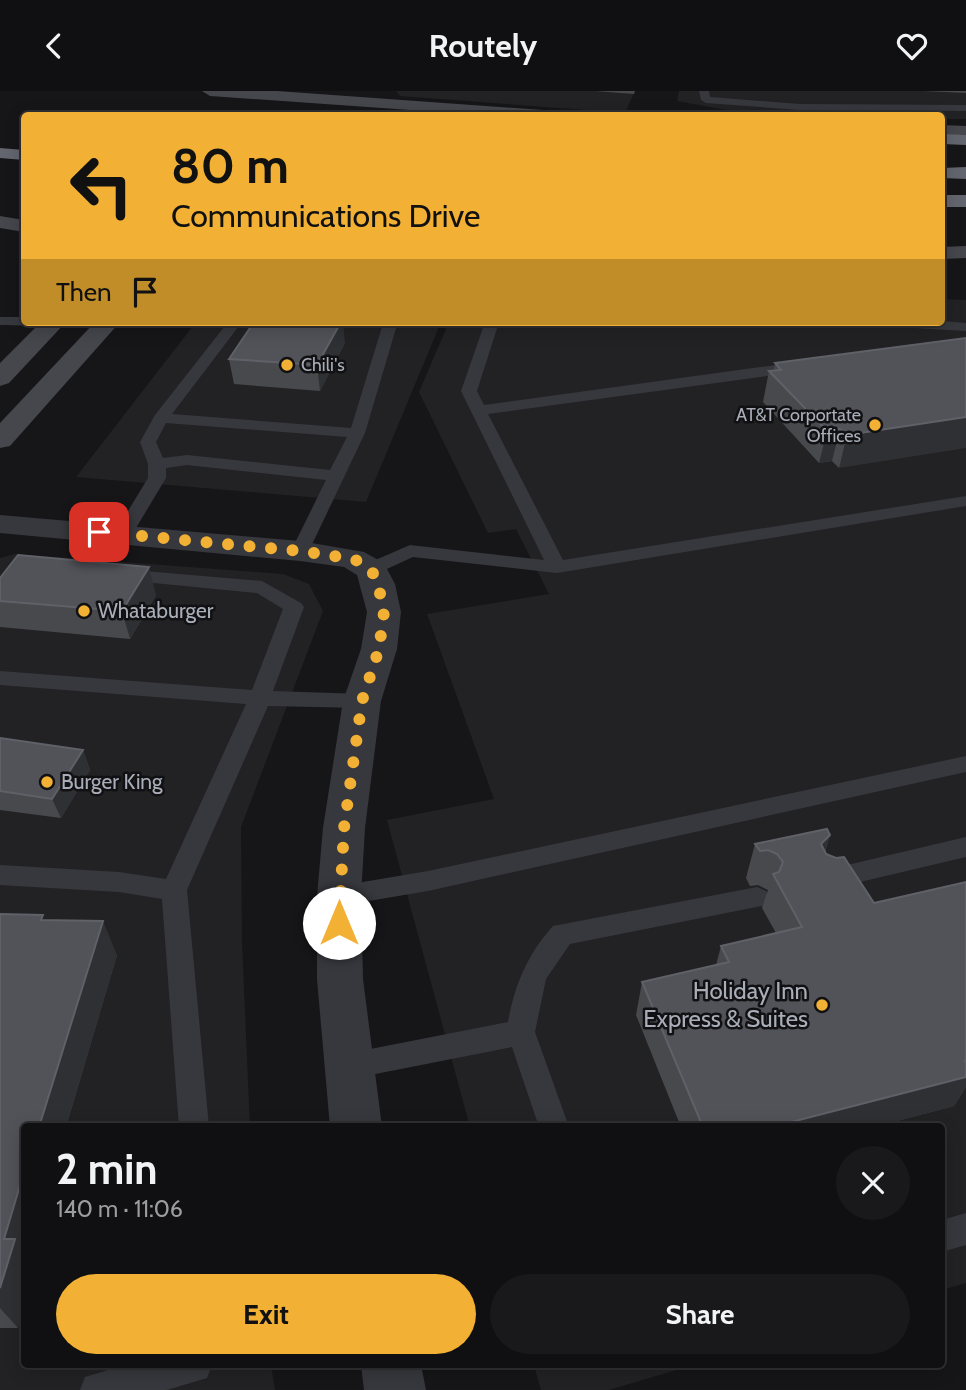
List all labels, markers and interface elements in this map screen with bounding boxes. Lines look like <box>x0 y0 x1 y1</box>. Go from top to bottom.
text: Routely <box>429 26 537 65</box>
icon: back <box>35 27 73 65</box>
icon: heart <box>893 27 931 65</box>
text: 80 m <box>171 136 289 195</box>
icon: left <box>56 140 147 231</box>
text: Communications Drive <box>171 196 480 235</box>
icon: arrive <box>126 273 164 311</box>
text: Then <box>56 276 112 308</box>
place label: Chili's <box>301 354 345 376</box>
marker: Chili's <box>279 357 295 373</box>
place label: AT&T Corportate Offices <box>736 404 861 447</box>
marker: AT&T Corportate Offices <box>867 417 883 433</box>
pin <box>69 502 129 562</box>
icon: arrive <box>80 513 118 551</box>
place label: Whataburger <box>98 598 214 623</box>
marker: Whataburger <box>76 603 92 619</box>
place label: Burger King <box>61 769 163 794</box>
marker: Burger King <box>39 774 55 790</box>
position arrow <box>302 886 376 960</box>
place label: Holiday Inn Express & Suites <box>643 976 808 1033</box>
marker: Holiday Inn Express & Suites <box>814 997 830 1013</box>
text: 2 min <box>56 1143 157 1195</box>
button: close <box>836 1146 910 1220</box>
text: 140 m · 11:06 <box>56 1195 183 1223</box>
button: Exit <box>56 1274 476 1354</box>
button: Share <box>490 1274 910 1354</box>

